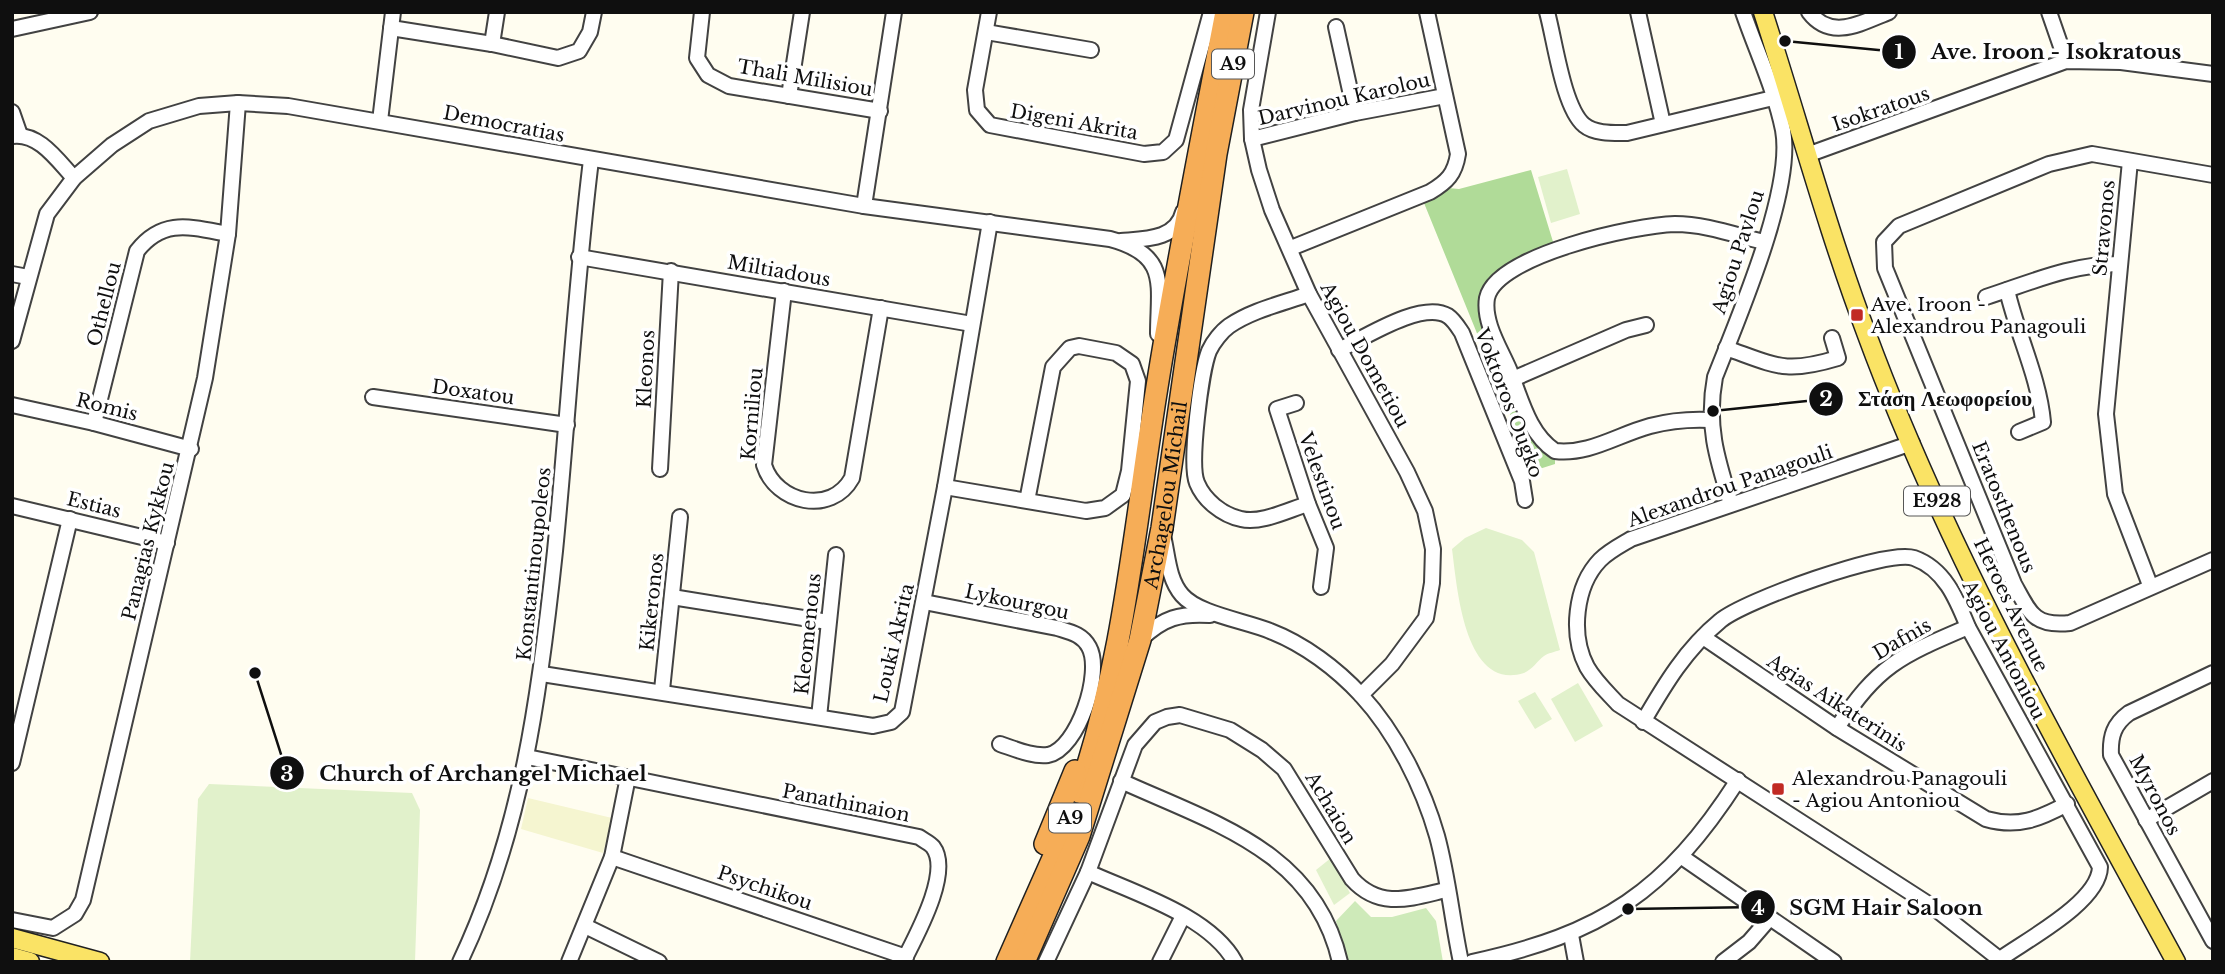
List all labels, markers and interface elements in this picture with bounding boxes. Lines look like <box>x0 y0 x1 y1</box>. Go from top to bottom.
callout: Ave. Iroon - Isokratous <box>1882 31 2195 73</box>
text: 1 <box>1894 39 1904 65</box>
text: Ave. Iroon - Isokratous <box>1930 39 2182 65</box>
road number: A9 <box>1212 50 1254 78</box>
street label: Thali Milisiou <box>736 55 875 101</box>
street label: Darvinou Karolou <box>1256 68 1433 130</box>
street label: Isokratous <box>1829 82 1933 136</box>
street label: Digeni Akrita <box>1008 99 1140 145</box>
street label: Democratias <box>441 101 567 147</box>
street label: Stravonos <box>2088 179 2120 277</box>
street label: Agiou Pavlou <box>1707 187 1769 318</box>
street label: Miltiadous <box>726 251 832 291</box>
street label: Othellou <box>82 259 126 349</box>
street label: Agiou Dometiou <box>1315 278 1415 432</box>
place label: Ave. Iroon - Alexandrou Panagouli <box>1870 293 2087 338</box>
marker: Ave. Iroon - Alexandrou Panagouli <box>1849 307 1865 323</box>
street label: Voktoros Ougko <box>1470 324 1548 481</box>
street label: Kleonos <box>632 329 660 409</box>
street label: Korniliou <box>736 366 768 461</box>
street label: Doxatou <box>430 375 516 409</box>
callout: Στάση Λεωφορείου <box>1809 378 2046 420</box>
text: 2 <box>1819 386 1833 412</box>
text: Στάση Λεωφορείου <box>1858 386 2032 412</box>
street label: Romis <box>74 388 140 426</box>
street label: Archagelou Michail <box>1139 400 1192 592</box>
street label: Velestinou <box>1293 428 1350 533</box>
street label: Eratosthenous <box>1967 438 2041 576</box>
street label: Alexandrou Panagouli <box>1624 440 1836 532</box>
street label: Panagias Kykkou <box>117 459 179 623</box>
street label: Konstantinoupoleos <box>512 466 556 662</box>
road number: E928 <box>1904 486 1970 516</box>
street label: Estias <box>64 487 124 523</box>
street label: Heroes Avenue <box>1969 534 2053 676</box>
street label: Kikeronos <box>635 552 669 652</box>
street label: Kleomenous <box>790 572 826 696</box>
street label: Agiou Antoniou <box>1957 576 2051 724</box>
street label: Lykourgou <box>963 580 1072 624</box>
street label: Louki Akrita <box>869 581 919 705</box>
street label: Dafnis <box>1869 613 1935 665</box>
street label: Agias Aikaterinis <box>1762 649 1911 757</box>
street label: Myronos <box>2124 751 2186 839</box>
callout: Church of Archangel Michael <box>269 752 661 794</box>
text: 3 <box>280 761 294 787</box>
text: Church of Archangel Michael <box>319 761 647 787</box>
street label: Achaion <box>1300 767 1361 848</box>
place label: Alexandrou Panagouli - Agiou Antoniou <box>1791 767 2008 812</box>
street label: Panathinaion <box>780 779 912 827</box>
marker: Alexandrou Panagouli - Agiou Antoniou <box>1770 781 1786 797</box>
road number: A9 <box>1049 804 1091 832</box>
street label: Psychikou <box>714 861 816 915</box>
callout: SGM Hair Saloon <box>1740 886 1997 928</box>
text: 4 <box>1751 895 1765 921</box>
text: SGM Hair Saloon <box>1789 895 1983 921</box>

